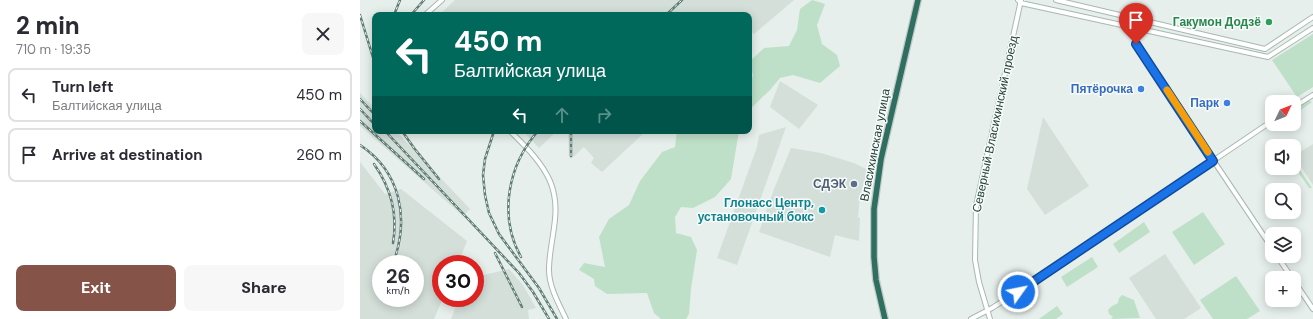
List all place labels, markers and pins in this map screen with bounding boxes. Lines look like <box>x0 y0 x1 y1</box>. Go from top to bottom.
pin <box>1119 3 1153 44</box>
place label: Гакумон Додзё <box>1173 14 1261 30</box>
marker: Гакумон Додзё <box>1264 17 1274 27</box>
place label: Пятёрочка <box>1071 81 1133 97</box>
marker: Пятёрочка <box>1136 84 1146 94</box>
place label: Парк <box>1190 95 1220 111</box>
marker: Парк <box>1222 98 1232 108</box>
place label: СДЭК <box>813 176 847 192</box>
marker: СДЭК <box>849 179 859 189</box>
place label: Глонасс Центр, установочный бокс <box>698 195 814 225</box>
marker: Глонасс Центр, установочный бокс <box>817 205 827 215</box>

